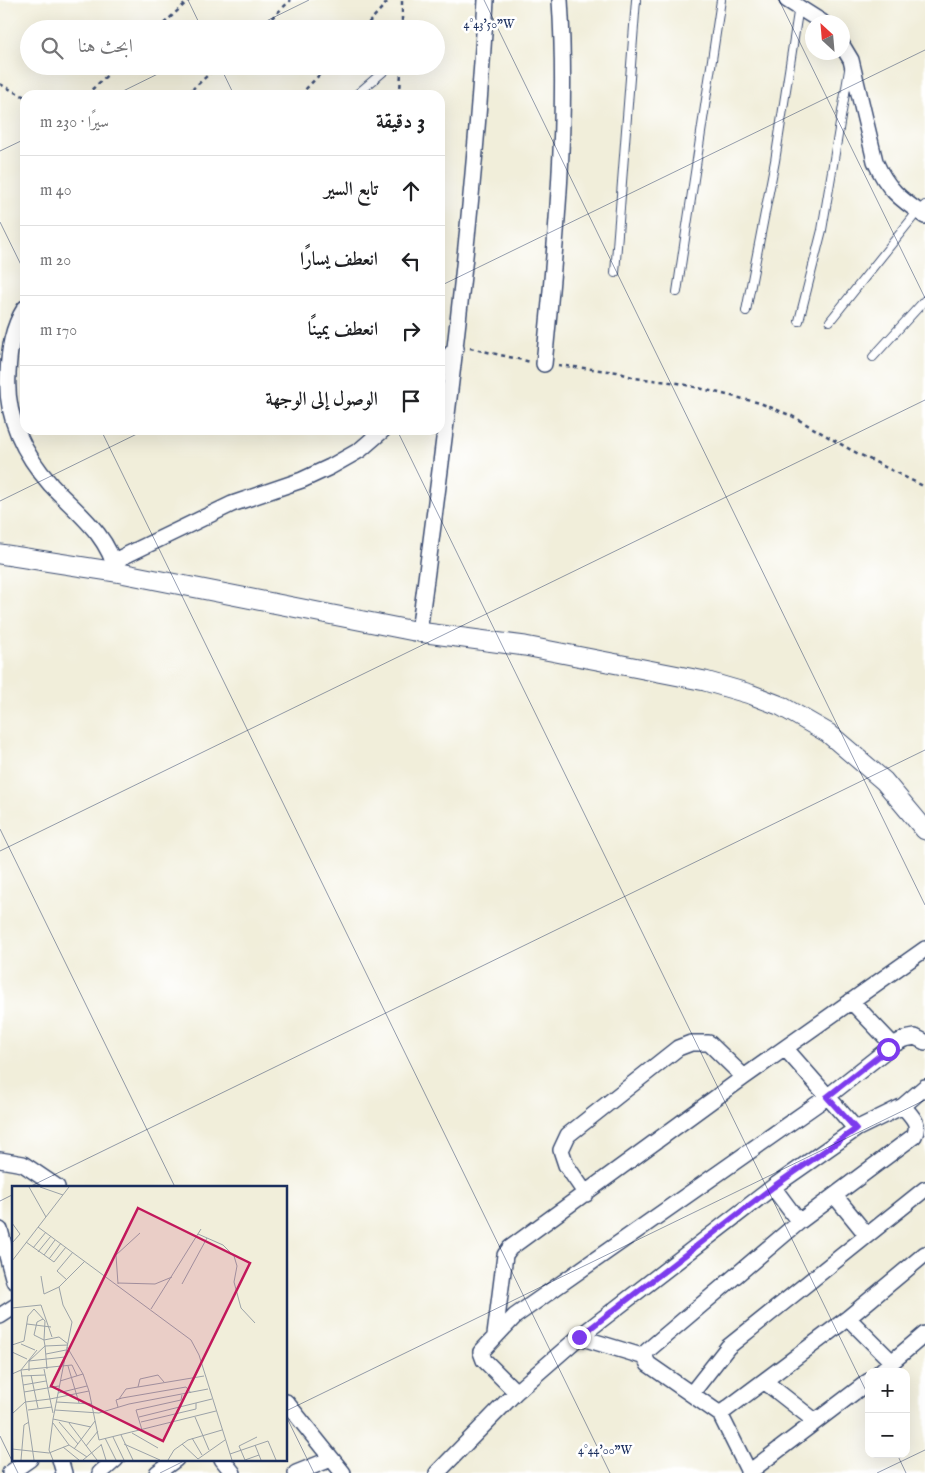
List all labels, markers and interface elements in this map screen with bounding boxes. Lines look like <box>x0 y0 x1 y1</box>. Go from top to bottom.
north arrow <box>805 15 850 60</box>
text: 4°43'50"W <box>464 17 515 32</box>
search box <box>20 20 445 75</box>
icon: search <box>38 34 66 62</box>
text: ابحث هنا <box>78 35 133 59</box>
text: 3 دقيقة <box>376 109 425 136</box>
text: سيرًا · 230 m <box>40 113 109 133</box>
icon: ahead <box>397 177 425 205</box>
text: تابع السير <box>324 178 378 202</box>
text: 40 m <box>40 181 72 201</box>
icon: left <box>397 247 425 275</box>
text: انعطف يسارًا <box>300 248 378 272</box>
text: 20 m <box>40 251 71 271</box>
icon: right <box>397 317 425 345</box>
text: انعطف يمينًا <box>308 318 378 342</box>
text: 170 m <box>40 321 77 341</box>
icon: arrive <box>397 387 425 415</box>
text: الوصول إلى الوجهة <box>266 388 378 412</box>
route start <box>877 1038 900 1061</box>
inset map <box>12 1186 288 1460</box>
route end <box>568 1326 591 1349</box>
map controls <box>865 1368 910 1458</box>
button: + <box>865 1368 910 1413</box>
button: − <box>865 1413 910 1458</box>
text: 4°44'00"W <box>578 1443 633 1458</box>

